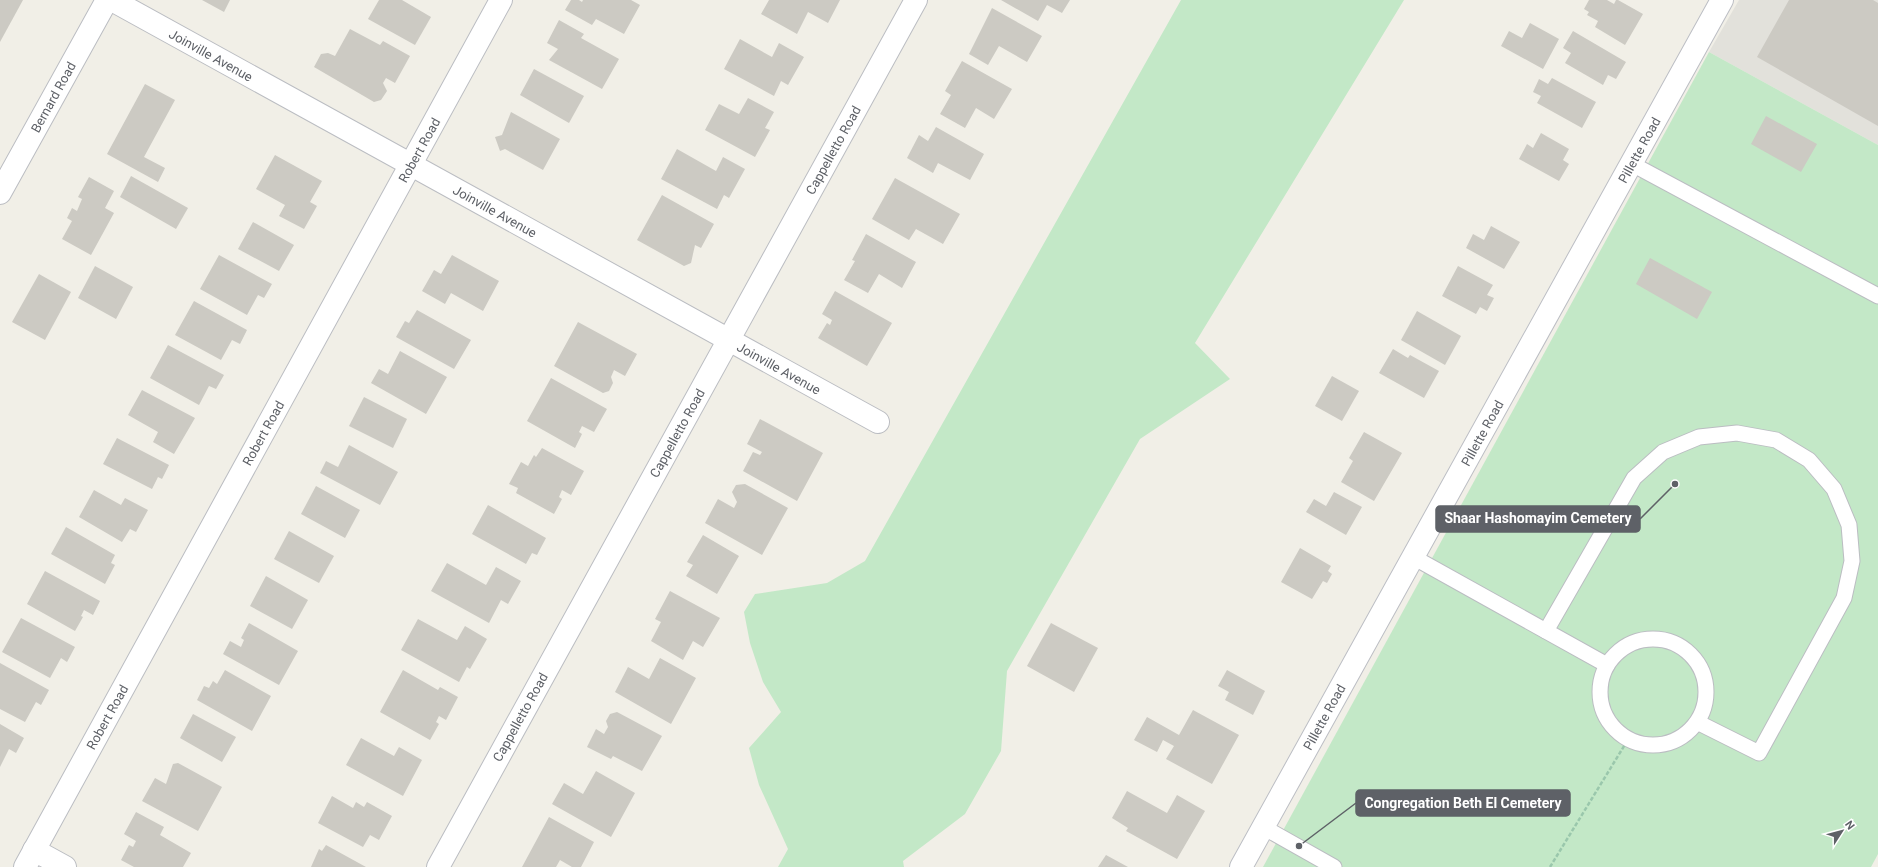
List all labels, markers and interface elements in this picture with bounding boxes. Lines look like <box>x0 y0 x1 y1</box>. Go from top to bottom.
street label: Joinville Avenue <box>166 26 255 85</box>
street label: Bernard Road <box>28 59 79 135</box>
street label: Cappelletto Road <box>803 103 864 197</box>
street label: Robert Road <box>396 115 443 185</box>
street label: Pillette Road <box>1615 115 1664 186</box>
street label: Joinville Avenue <box>450 182 539 241</box>
street label: Joinville Avenue <box>734 339 823 398</box>
street label: Cappelletto Road <box>647 386 708 480</box>
street label: Robert Road <box>240 398 287 468</box>
street label: Pillette Road <box>1458 398 1507 469</box>
callout: Shaar Hashomayim Cemetery <box>1436 506 1640 532</box>
text: Shaar Hashomayim Cemetery <box>1444 510 1633 526</box>
street label: Cappelletto Road <box>490 670 551 764</box>
street label: Robert Road <box>84 682 131 752</box>
street label: Pillette Road <box>1300 682 1349 753</box>
callout: Congregation Beth El Cemetery <box>1356 790 1570 816</box>
text: Congregation Beth El Cemetery <box>1364 795 1563 811</box>
north arrow <box>1822 811 1862 851</box>
text: N <box>1842 818 1857 833</box>

